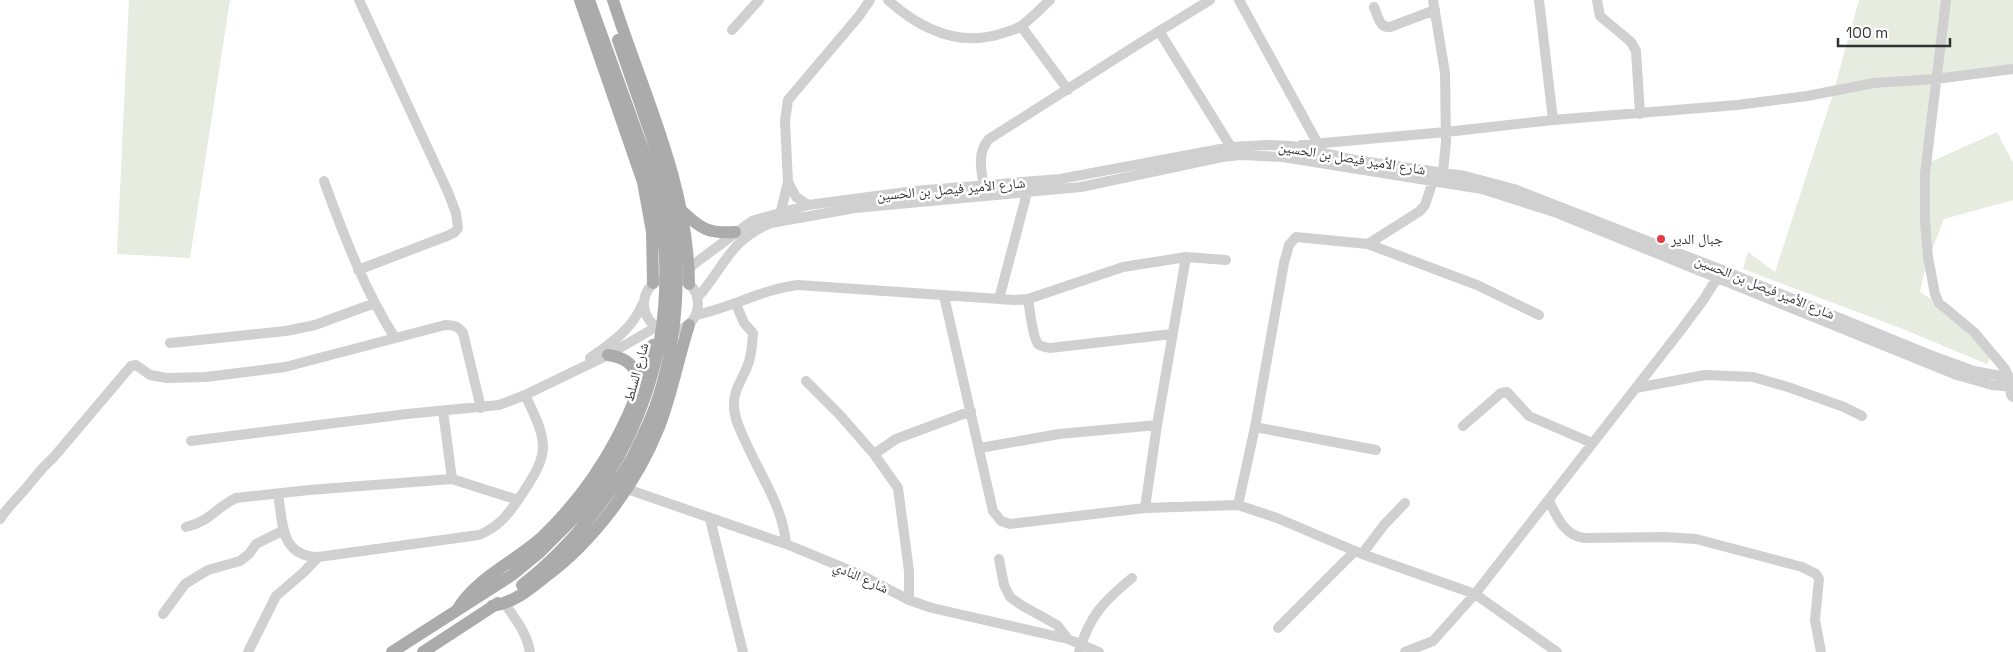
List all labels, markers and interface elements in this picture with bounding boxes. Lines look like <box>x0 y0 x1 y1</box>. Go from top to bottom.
scale bar <box>1838 15 1950 47</box>
text: 100 m <box>1846 23 1888 42</box>
street label: شارع الأمير فيصل بن الحسين <box>1277 137 1427 180</box>
street label: شارع الأمير فيصل بن الحسين <box>876 174 1026 205</box>
place label: جبال الدير <box>1670 230 1723 248</box>
marker: جبال الدير <box>1655 233 1667 245</box>
street label: شارع الأمير فيصل بن الحسين <box>1692 251 1837 324</box>
street label: شارع السلط <box>620 341 653 404</box>
street label: شارع النادي <box>830 557 891 599</box>

